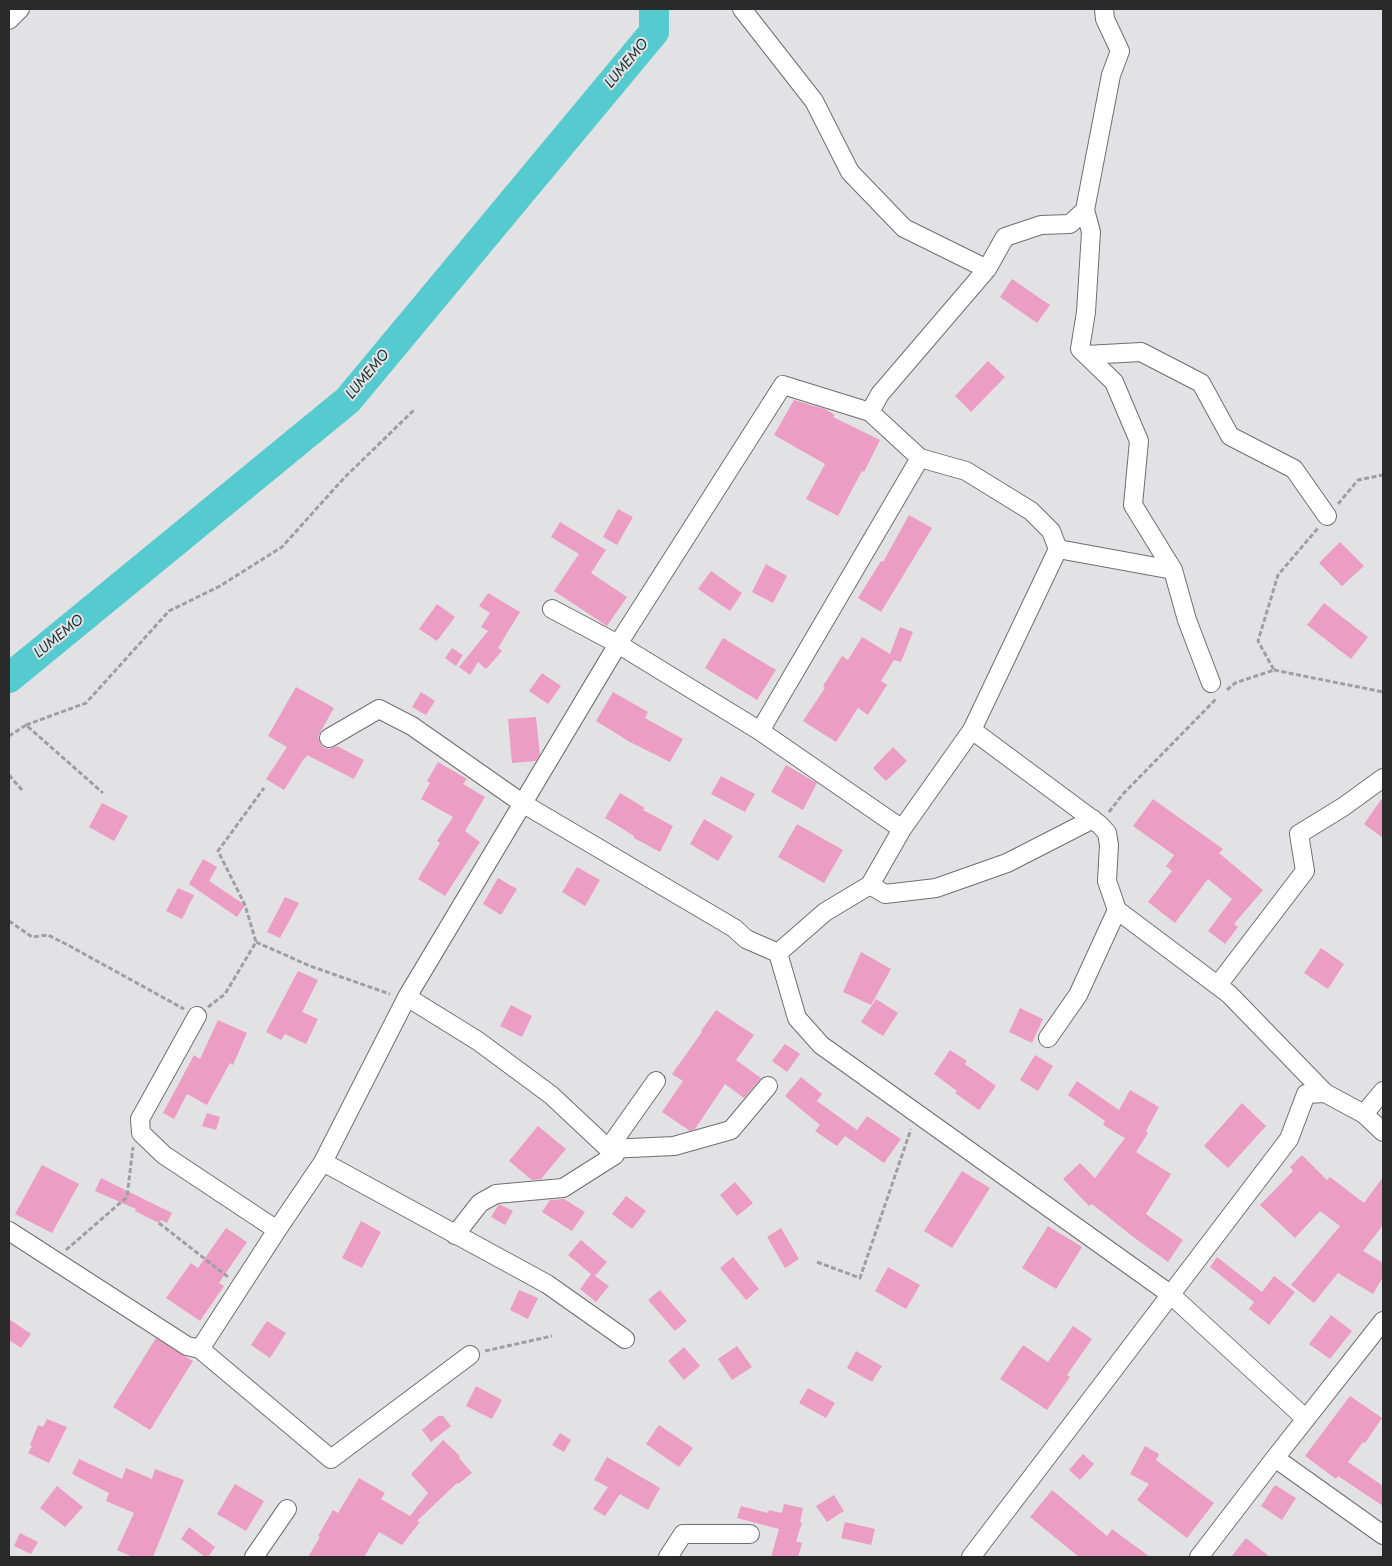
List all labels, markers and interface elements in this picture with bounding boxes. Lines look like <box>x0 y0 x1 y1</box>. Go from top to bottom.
water label: LUMEMO <box>601 36 653 92</box>
water label: LUMEMO <box>342 347 394 403</box>
water label: LUMEMO <box>30 612 88 662</box>

